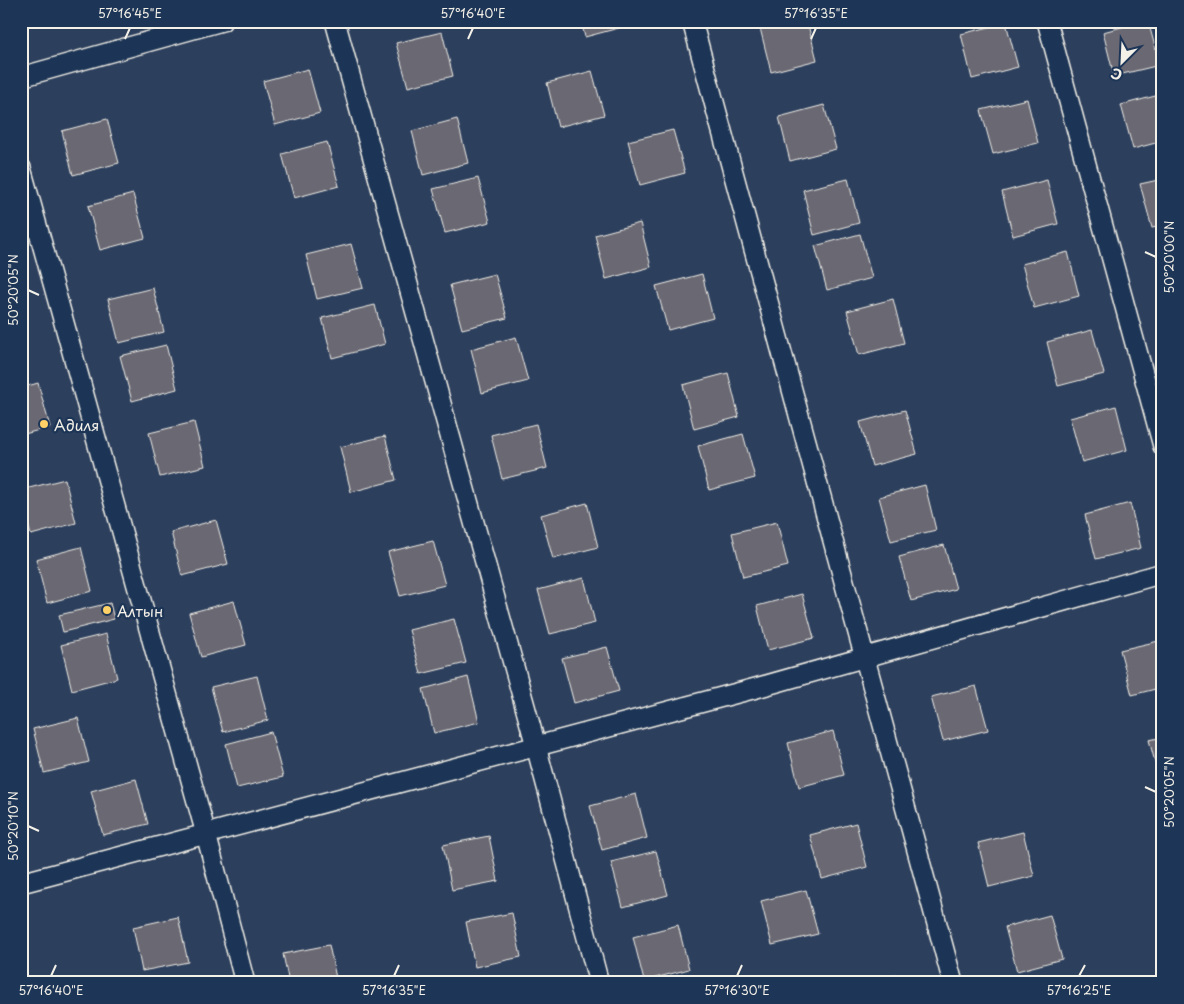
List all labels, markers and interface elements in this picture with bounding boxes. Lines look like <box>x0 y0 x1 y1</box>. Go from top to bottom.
text: 57°16'45"E <box>98 4 162 22</box>
text: 57°16'40"E <box>440 4 506 22</box>
text: 57°16'35"E <box>784 4 848 22</box>
north arrow <box>1096 38 1146 88</box>
text: С <box>1107 63 1126 86</box>
text: 50°20'00"N <box>1160 221 1178 293</box>
text: 50°20'05"N <box>4 254 22 326</box>
place label: Адиля <box>54 413 99 436</box>
marker: Адиля <box>38 418 50 430</box>
place label: Алтын <box>117 599 163 622</box>
marker: Алтын <box>101 604 113 616</box>
text: 50°20'05"N <box>1160 756 1178 828</box>
text: 50°20'10"N <box>4 791 22 861</box>
text: 57°16'40"E <box>18 981 84 999</box>
text: 57°16'35"E <box>362 981 426 999</box>
text: 57°16'30"E <box>704 981 770 999</box>
text: 57°16'25"E <box>1047 981 1111 999</box>

